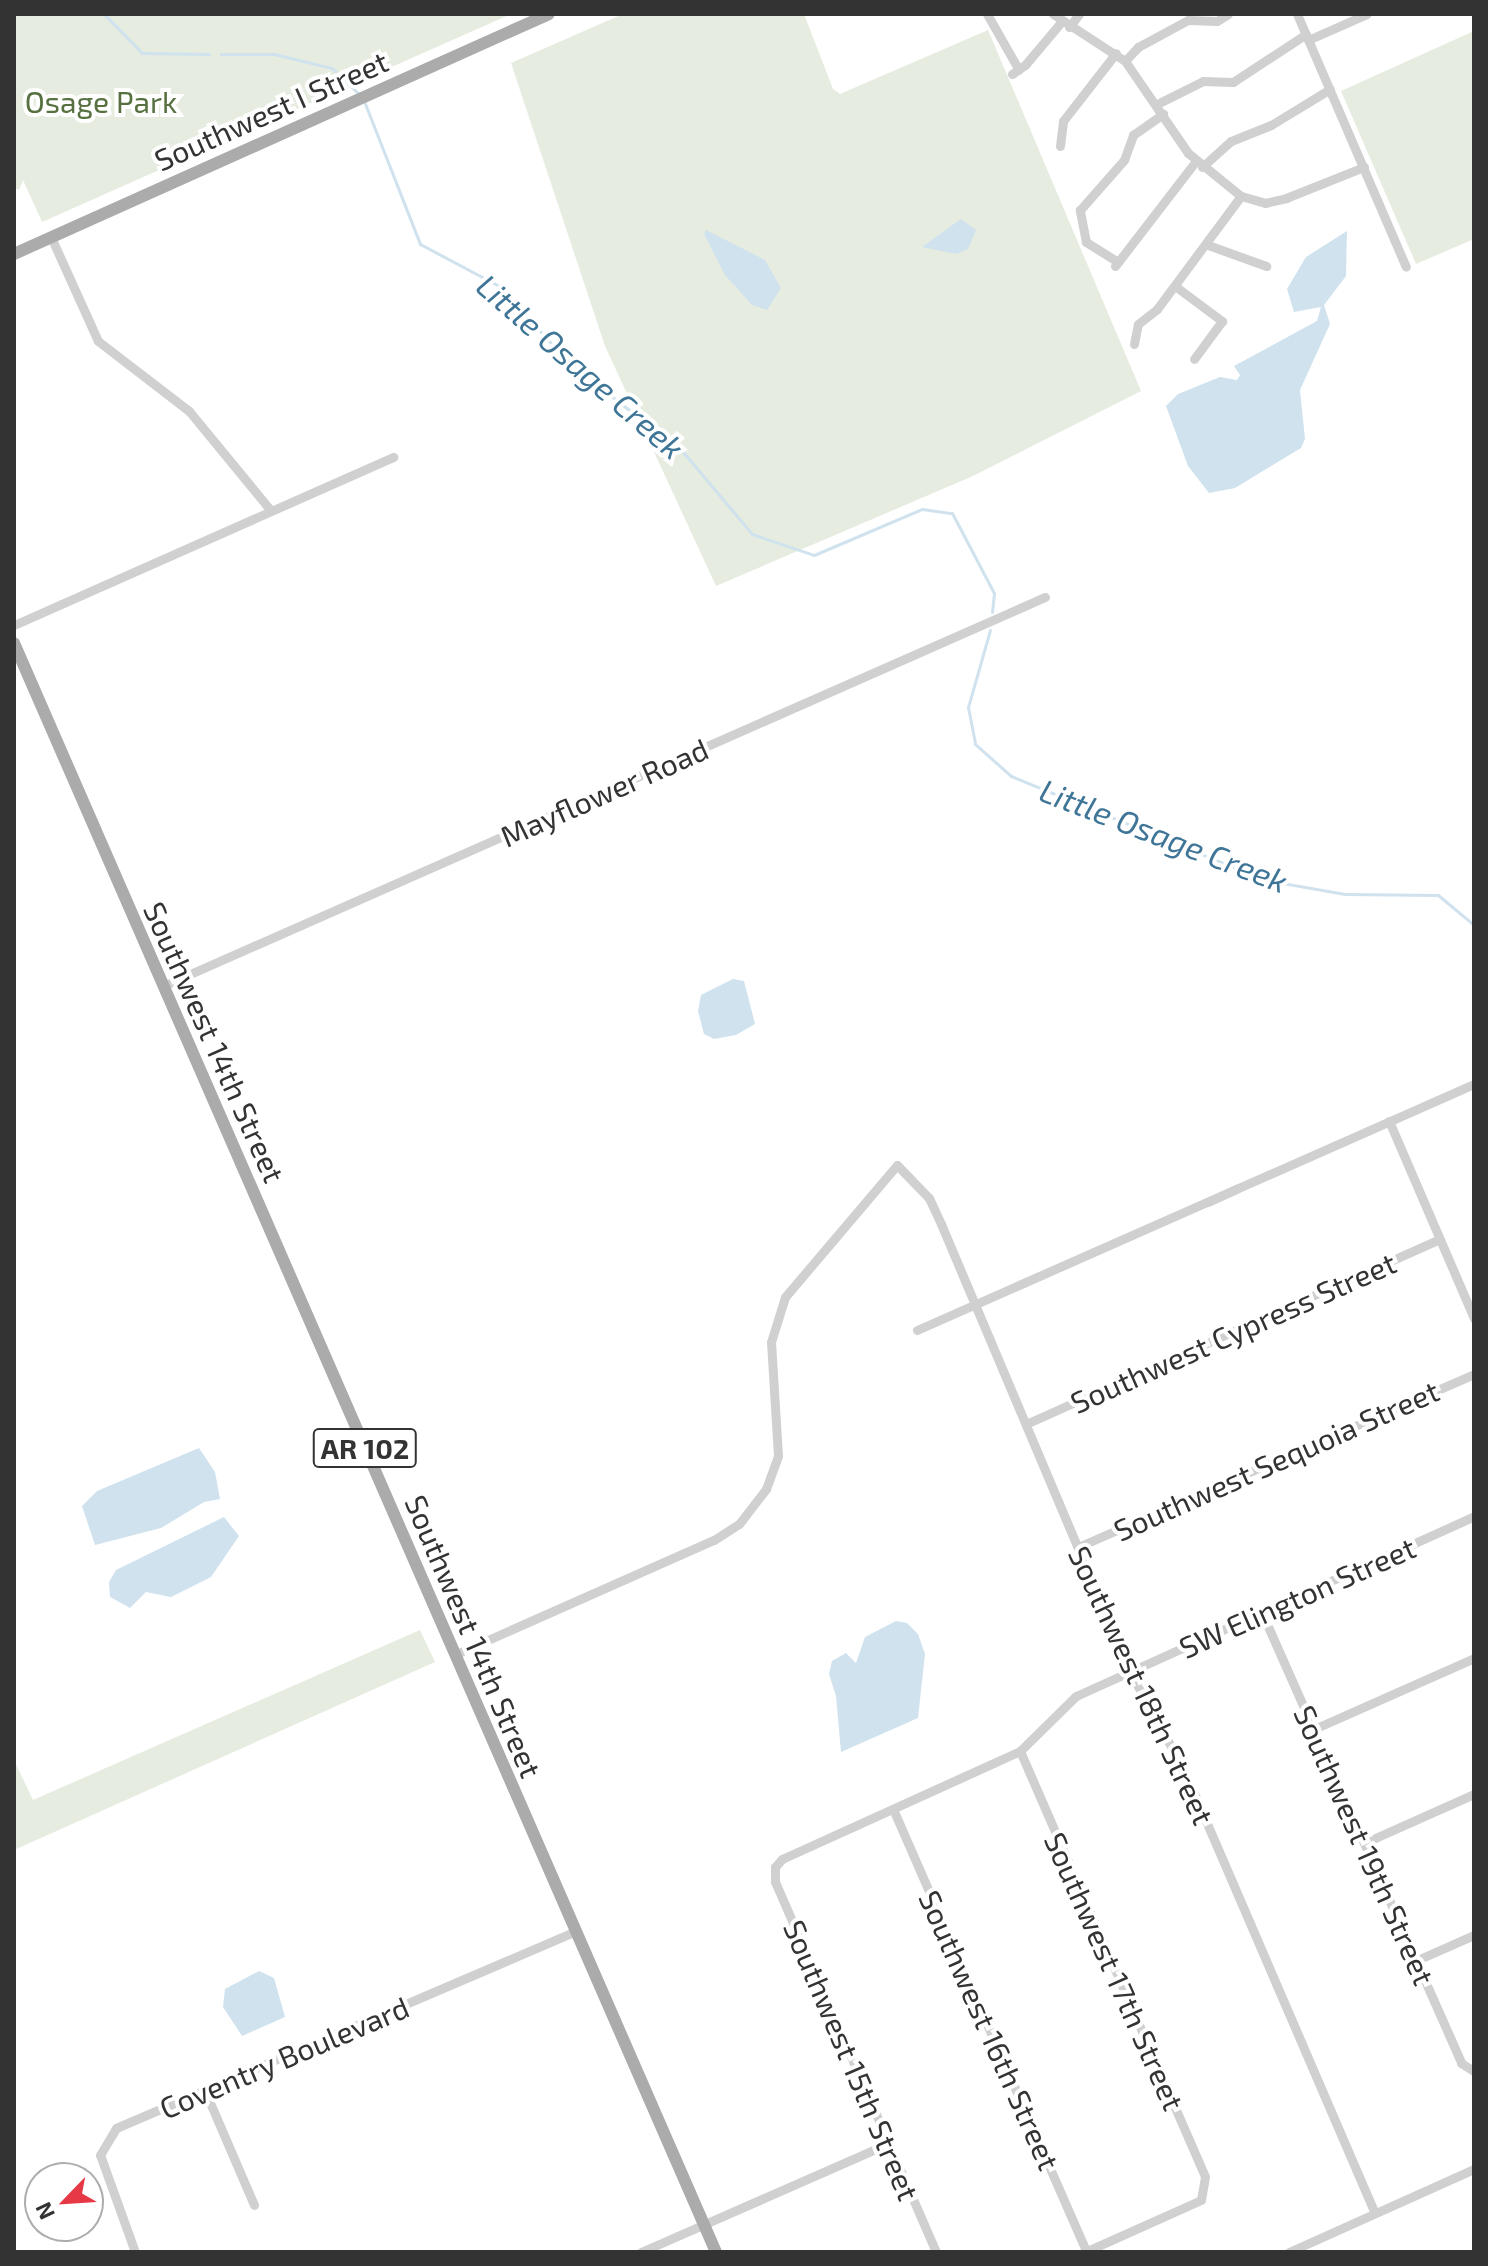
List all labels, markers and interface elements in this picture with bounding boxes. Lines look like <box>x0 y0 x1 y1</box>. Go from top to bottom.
street label: Southwest I Street <box>149 42 393 178</box>
park label: Osage Park <box>25 83 177 119</box>
water label: Little Osage Creek <box>469 266 693 466</box>
street label: Mayflower Road <box>494 730 714 854</box>
water label: Little Osage Creek <box>1035 770 1293 900</box>
street label: Southwest 14th Street <box>137 896 293 1188</box>
street label: Southwest Cypress Street <box>1065 1244 1401 1420</box>
street label: Southwest Sequoia Street <box>1108 1372 1444 1548</box>
road number: AR 102 <box>311 1424 419 1472</box>
street label: Southwest 14th Street <box>398 1489 550 1783</box>
street label: SW Elington Street <box>1173 1529 1421 1665</box>
street label: Southwest 18th Street <box>1062 1540 1222 1830</box>
street label: Southwest 19th Street <box>1287 1700 1443 1990</box>
street label: Southwest 17th Street <box>1038 1827 1192 2115</box>
street label: Southwest 16th Street <box>912 1885 1068 2175</box>
street label: Southwest 15th Street <box>777 1914 927 2206</box>
street label: Coventry Boulevard <box>154 1988 414 2126</box>
north arrow <box>24 2162 104 2242</box>
text: N <box>29 2199 59 2224</box>

